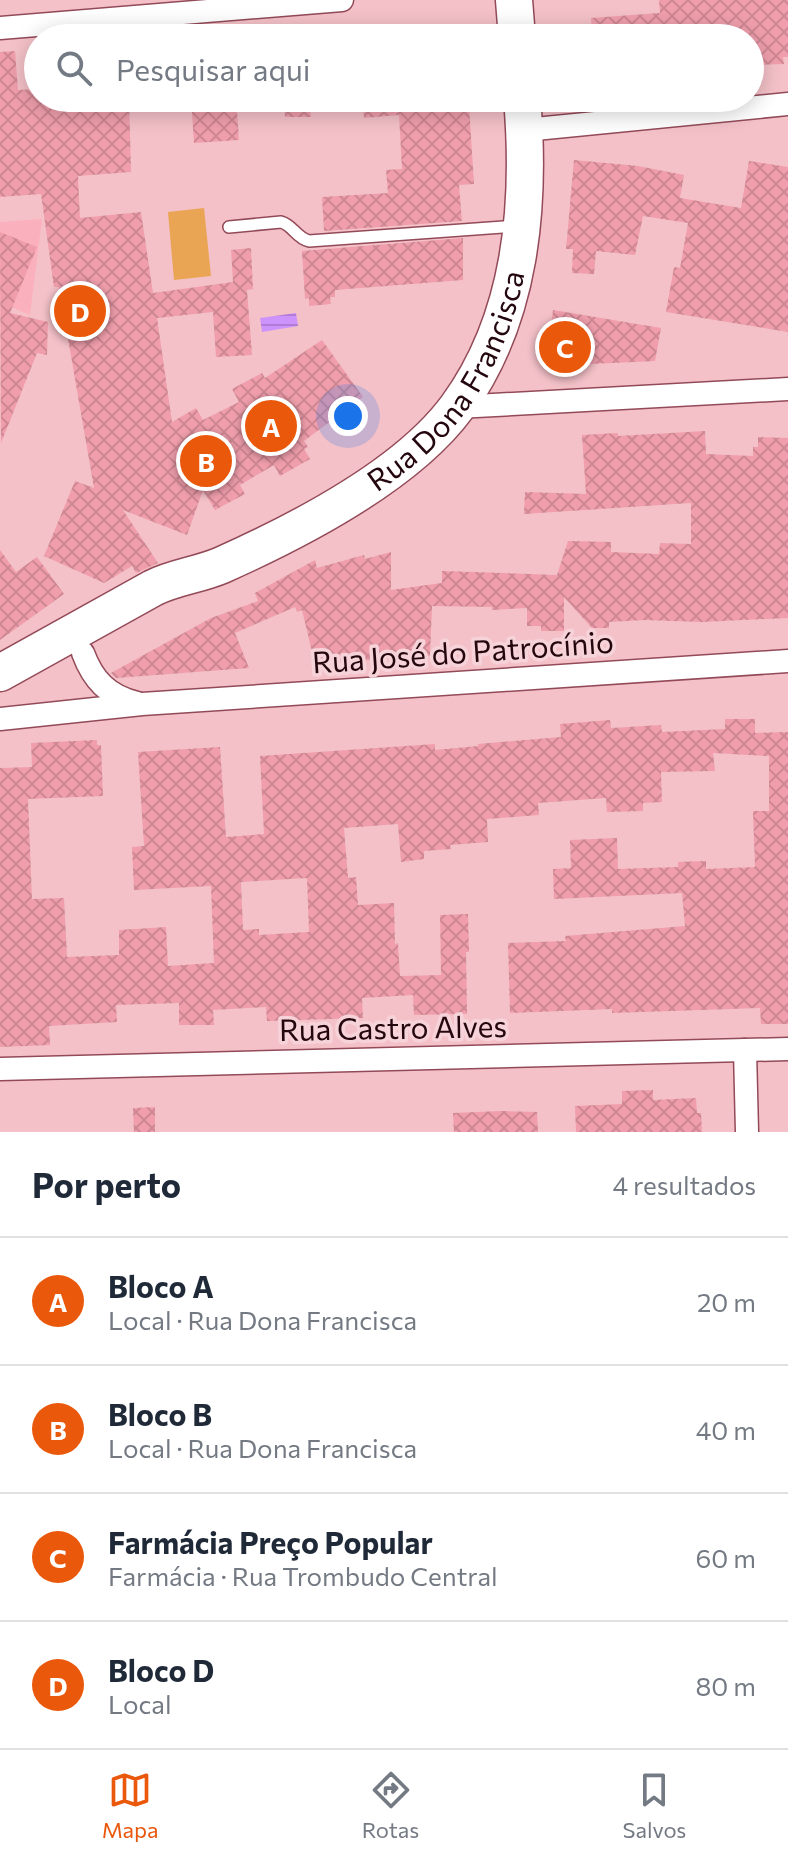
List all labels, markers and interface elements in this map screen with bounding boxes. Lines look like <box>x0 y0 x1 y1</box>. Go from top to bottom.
search box <box>24 24 764 112</box>
icon: search <box>52 46 96 90</box>
text: Pesquisar aqui <box>116 50 311 87</box>
street label: Rua Dona Francisca <box>359 267 531 498</box>
pin: D <box>54 281 106 341</box>
pin: C <box>539 317 591 377</box>
pin: A <box>245 396 297 456</box>
your location <box>328 396 368 436</box>
pin: B <box>180 431 232 491</box>
street label: Rua José do Patrocínio <box>311 622 615 680</box>
street label: Rua Castro Alves <box>279 1006 507 1047</box>
text: Por perto <box>32 1163 181 1205</box>
text: 4 resultados <box>612 1169 756 1200</box>
text: Bloco A <box>108 1267 214 1304</box>
text: A <box>49 1286 67 1317</box>
text: 20 m <box>697 1286 756 1317</box>
text: Local · Rua Dona Francisca <box>108 1304 417 1335</box>
text: Bloco B <box>108 1395 212 1432</box>
text: B <box>49 1414 67 1445</box>
text: 40 m <box>696 1414 756 1445</box>
text: Local · Rua Dona Francisca <box>108 1432 417 1463</box>
text: Farmácia Preço Popular <box>108 1523 433 1560</box>
text: C <box>49 1542 67 1573</box>
text: 60 m <box>696 1542 756 1573</box>
text: Farmácia · Rua Trombudo Central <box>108 1560 498 1591</box>
text: Bloco D <box>108 1651 214 1688</box>
text: D <box>48 1670 68 1701</box>
text: 80 m <box>696 1670 756 1701</box>
text: Local <box>108 1688 171 1719</box>
tab: Mapa <box>102 1768 159 1843</box>
tab: Rotas <box>362 1768 419 1843</box>
tab: Salvos <box>623 1768 686 1843</box>

